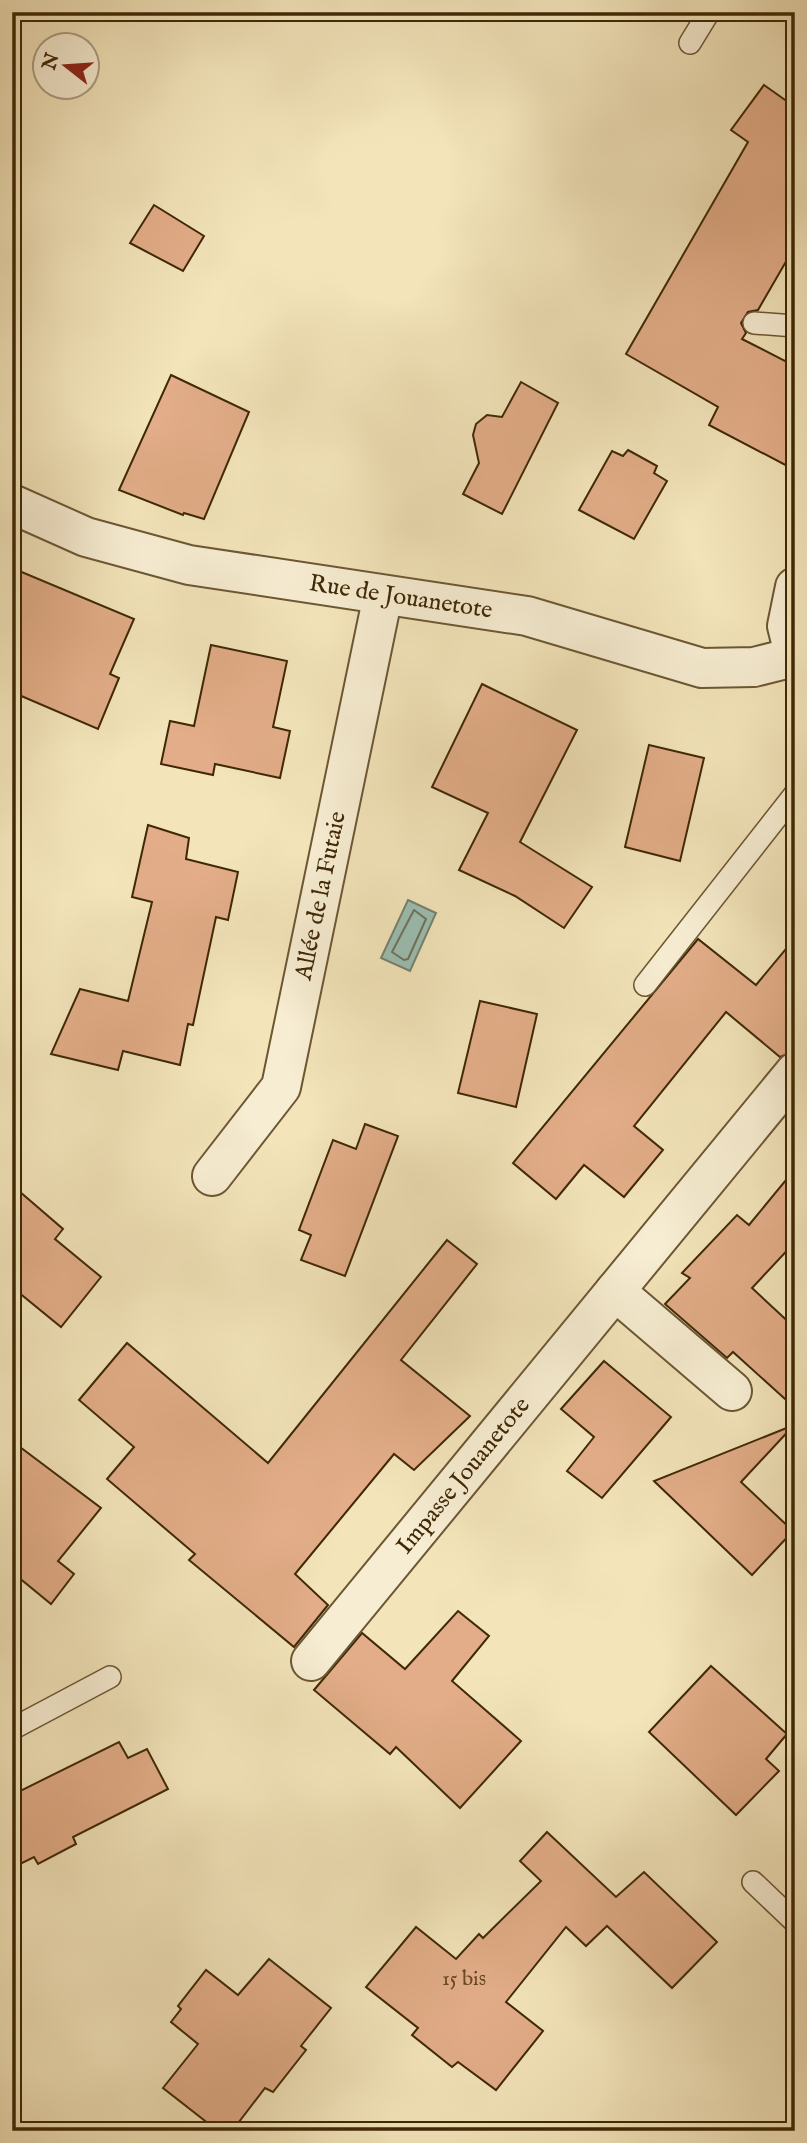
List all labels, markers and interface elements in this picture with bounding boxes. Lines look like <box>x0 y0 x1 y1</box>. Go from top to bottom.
north arrow <box>32 32 102 102</box>
text: N <box>37 50 66 74</box>
street label: Rue de Jouanetote <box>307 568 495 626</box>
street label: Allée de la Futaie <box>288 809 353 984</box>
street label: Impasse Jouanetote <box>390 1391 537 1561</box>
house number: 15 bis <box>442 1966 486 1993</box>

